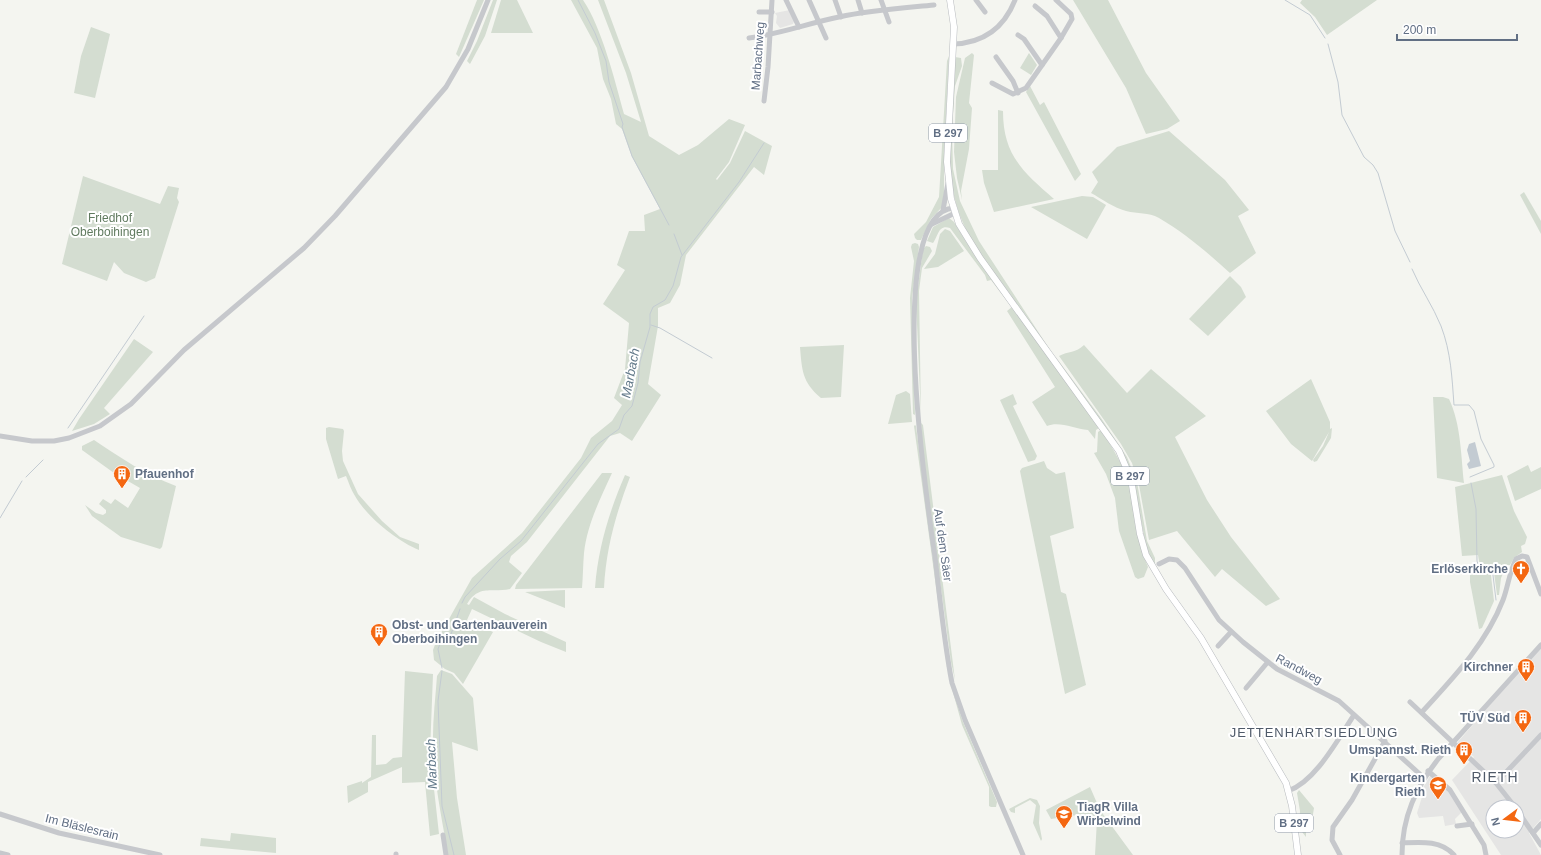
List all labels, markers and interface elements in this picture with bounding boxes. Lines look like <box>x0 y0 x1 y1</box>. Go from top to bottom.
scale bar <box>1397 16 1517 42</box>
street label: Marbachweg <box>749 21 767 91</box>
text: 200 m <box>1403 23 1436 37</box>
road number: B 297 <box>929 124 967 142</box>
park label: Friedhof Oberboihingen <box>71 211 149 239</box>
water label: Marbach <box>618 347 643 399</box>
building icon: Pfauenhof <box>112 464 132 489</box>
place label: Pfauenhof <box>135 467 195 481</box>
road number: B 297 <box>1111 467 1149 485</box>
street label: Auf dem Säer <box>931 508 955 582</box>
church icon: Erlöserkirche <box>1511 559 1531 584</box>
place label: Erlöserkirche <box>1431 562 1508 576</box>
place label: Obst- und Gartenbauverein Oberboihingen <box>392 618 547 646</box>
building icon: Obst- und Gartenbauverein Oberboihingen <box>369 622 389 647</box>
street label: Randweg <box>1273 651 1325 687</box>
building icon: Kirchner <box>1516 657 1536 682</box>
place label: Kirchner <box>1464 660 1513 674</box>
building icon: TÜV Süd <box>1513 708 1533 733</box>
place label: TÜV Süd <box>1460 710 1510 725</box>
district label: JETTENHARTSIEDLUNG <box>1230 725 1398 740</box>
water label: Marbach <box>423 738 440 790</box>
building icon: Umspannst. Rieth <box>1454 740 1474 765</box>
place label: Umspannst. Rieth <box>1349 743 1451 757</box>
district label: RIETH <box>1472 769 1519 785</box>
place label: Kindergarten Rieth <box>1350 771 1425 799</box>
school or university icon: Kindergarten Rieth <box>1428 775 1448 800</box>
north arrow <box>1485 799 1525 839</box>
place label: TiagR Villa Wirbelwind <box>1077 800 1141 828</box>
school or university icon: TiagR Villa Wirbelwind <box>1054 804 1074 829</box>
street label: Im Bläslesrain <box>44 811 120 843</box>
road number: B 297 <box>1275 814 1313 832</box>
text: N <box>1489 816 1502 827</box>

